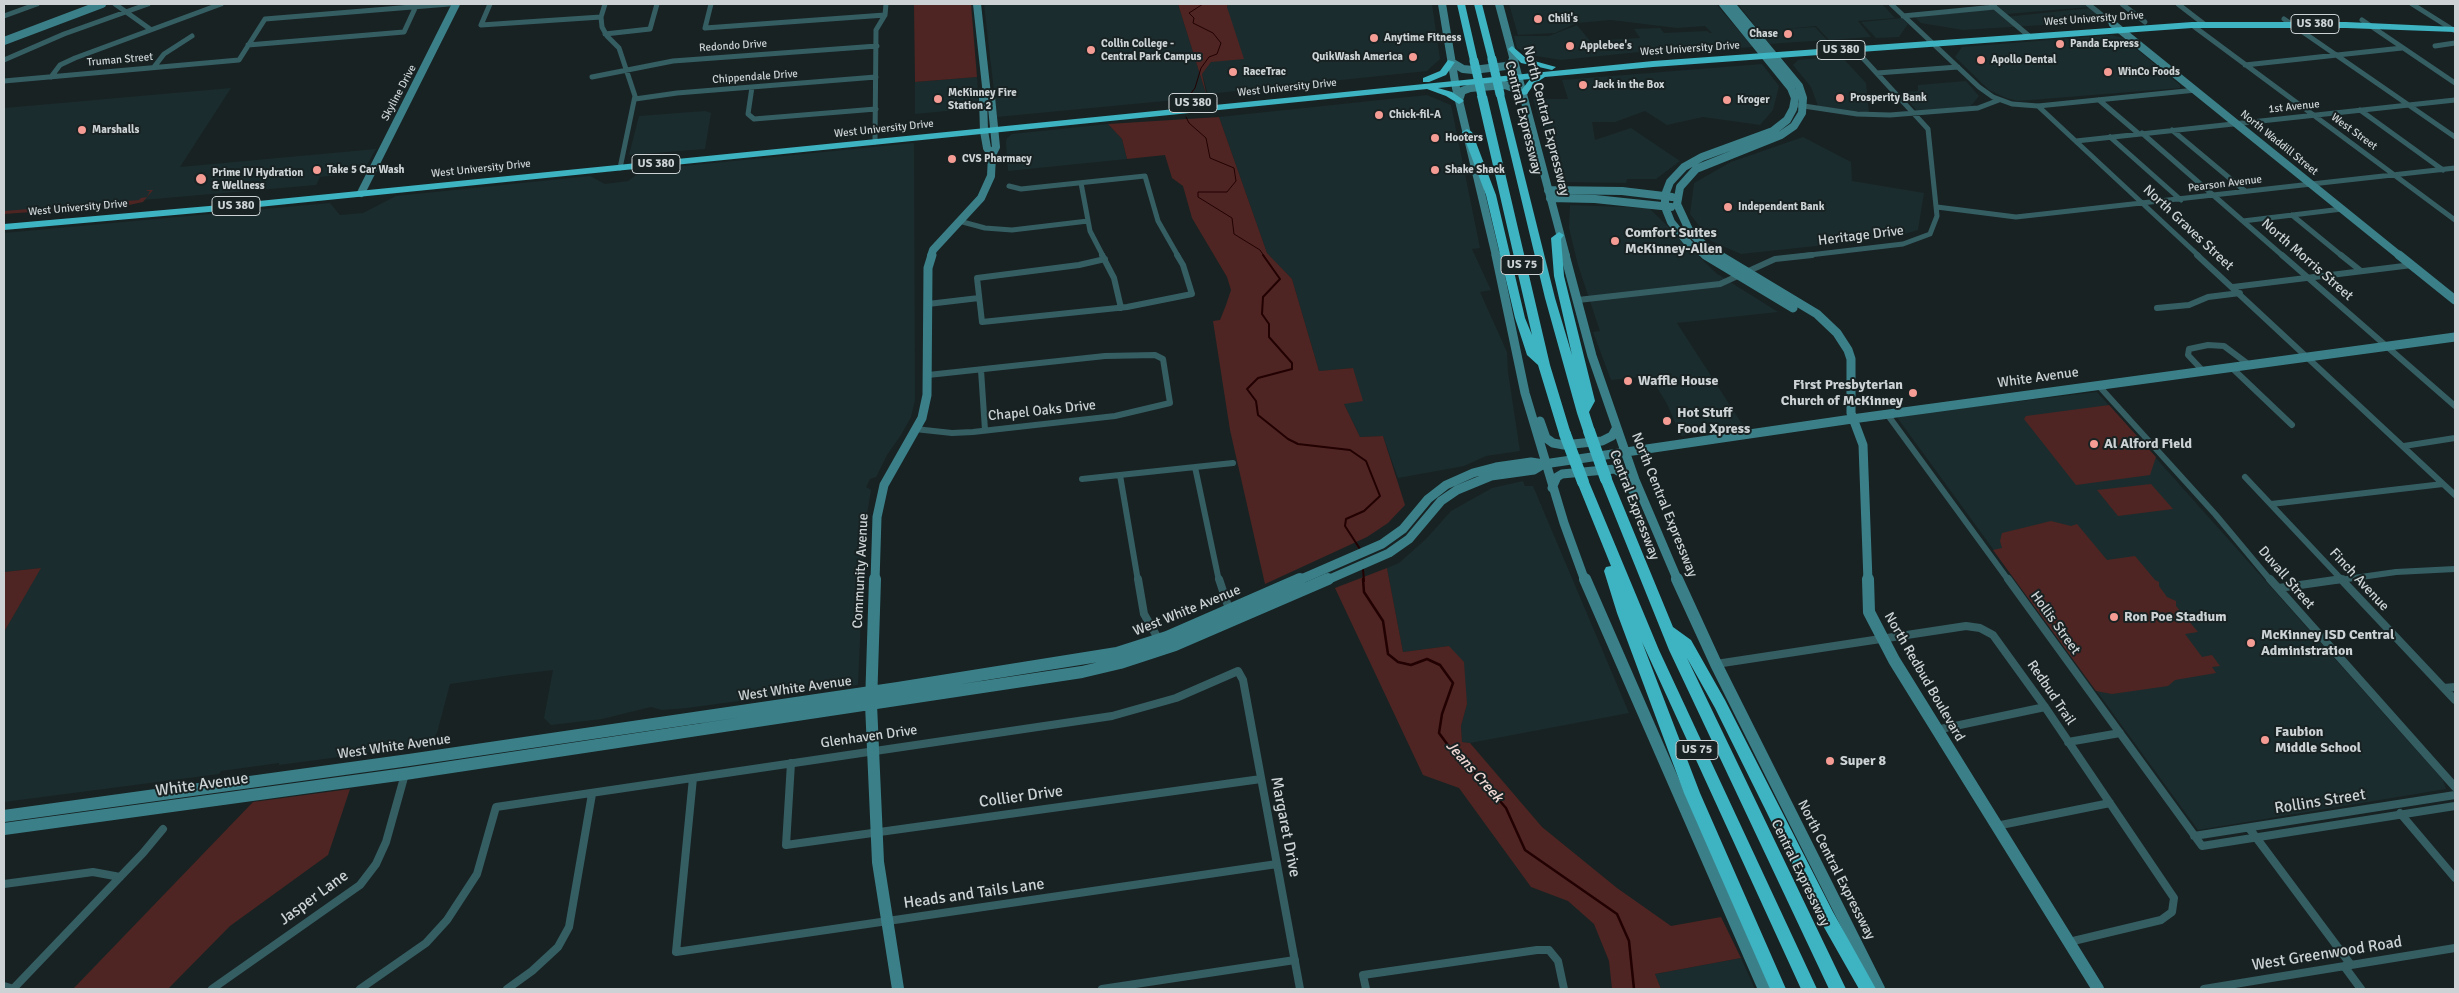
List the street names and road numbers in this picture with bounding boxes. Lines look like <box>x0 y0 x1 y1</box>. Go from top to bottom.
street label: West University Drive <box>2044 9 2144 29</box>
road number: US 380 <box>2291 14 2339 34</box>
street label: Redondo Drive <box>699 37 767 55</box>
street label: West University Drive <box>1640 39 1740 59</box>
road number: US 380 <box>1817 40 1865 60</box>
street label: North Central Expressway <box>1519 44 1573 198</box>
street label: Truman Street <box>86 51 154 69</box>
street label: Central Expressway <box>1501 59 1545 177</box>
street label: Skyline Drive <box>379 63 419 123</box>
street label: Chippendale Drive <box>712 67 798 87</box>
street label: West University Drive <box>1237 76 1337 100</box>
road number: US 380 <box>1169 94 1217 112</box>
street label: 1st Avenue <box>2268 98 2320 116</box>
street label: North Waddill Street <box>2237 108 2321 178</box>
street label: West Street <box>2328 111 2380 153</box>
street label: West University Drive <box>834 117 934 141</box>
road number: US 380 <box>632 154 680 173</box>
street label: West University Drive <box>431 157 531 181</box>
street label: Pearson Avenue <box>2187 173 2263 195</box>
street label: North Graves Street <box>2139 182 2237 274</box>
street label: West University Drive <box>28 197 128 219</box>
road number: US 380 <box>212 197 260 216</box>
street label: North Morris Street <box>2258 215 2356 305</box>
street label: Heritage Drive <box>1817 222 1905 250</box>
road number: US 75 <box>1501 256 1543 274</box>
street label: White Avenue <box>1996 364 2080 392</box>
street label: Chapel Oaks Drive <box>987 397 1097 425</box>
street label: North Central Expressway <box>1627 430 1701 580</box>
street label: Central Expressway <box>1605 448 1663 562</box>
street label: Community Avenue <box>850 513 872 629</box>
street label: Duvall Street <box>2254 543 2318 613</box>
street label: Finch Avenue <box>2326 545 2392 615</box>
street label: West White Avenue <box>1131 582 1243 640</box>
street label: Hollis Street <box>2026 588 2084 658</box>
street label: North Redbud Boulevard <box>1880 610 1968 744</box>
street label: Redbud Trail <box>2023 657 2079 729</box>
street label: West White Avenue <box>737 673 853 705</box>
street label: Glenhaven Drive <box>820 722 918 752</box>
street label: West White Avenue <box>336 731 452 763</box>
road number: US 75 <box>1676 740 1718 760</box>
street label: White Avenue <box>154 769 250 801</box>
street label: Margaret Drive <box>1266 775 1304 879</box>
street label: Collier Drive <box>978 782 1064 812</box>
street label: Rollins Street <box>2273 785 2367 819</box>
street label: North Central Expressway <box>1793 797 1879 943</box>
street label: Central Expressway <box>1767 817 1833 929</box>
street label: Jasper Lane <box>276 866 352 930</box>
street label: Heads and Tails Lane <box>902 875 1046 913</box>
street label: West Greenwood Road <box>2251 933 2403 975</box>

